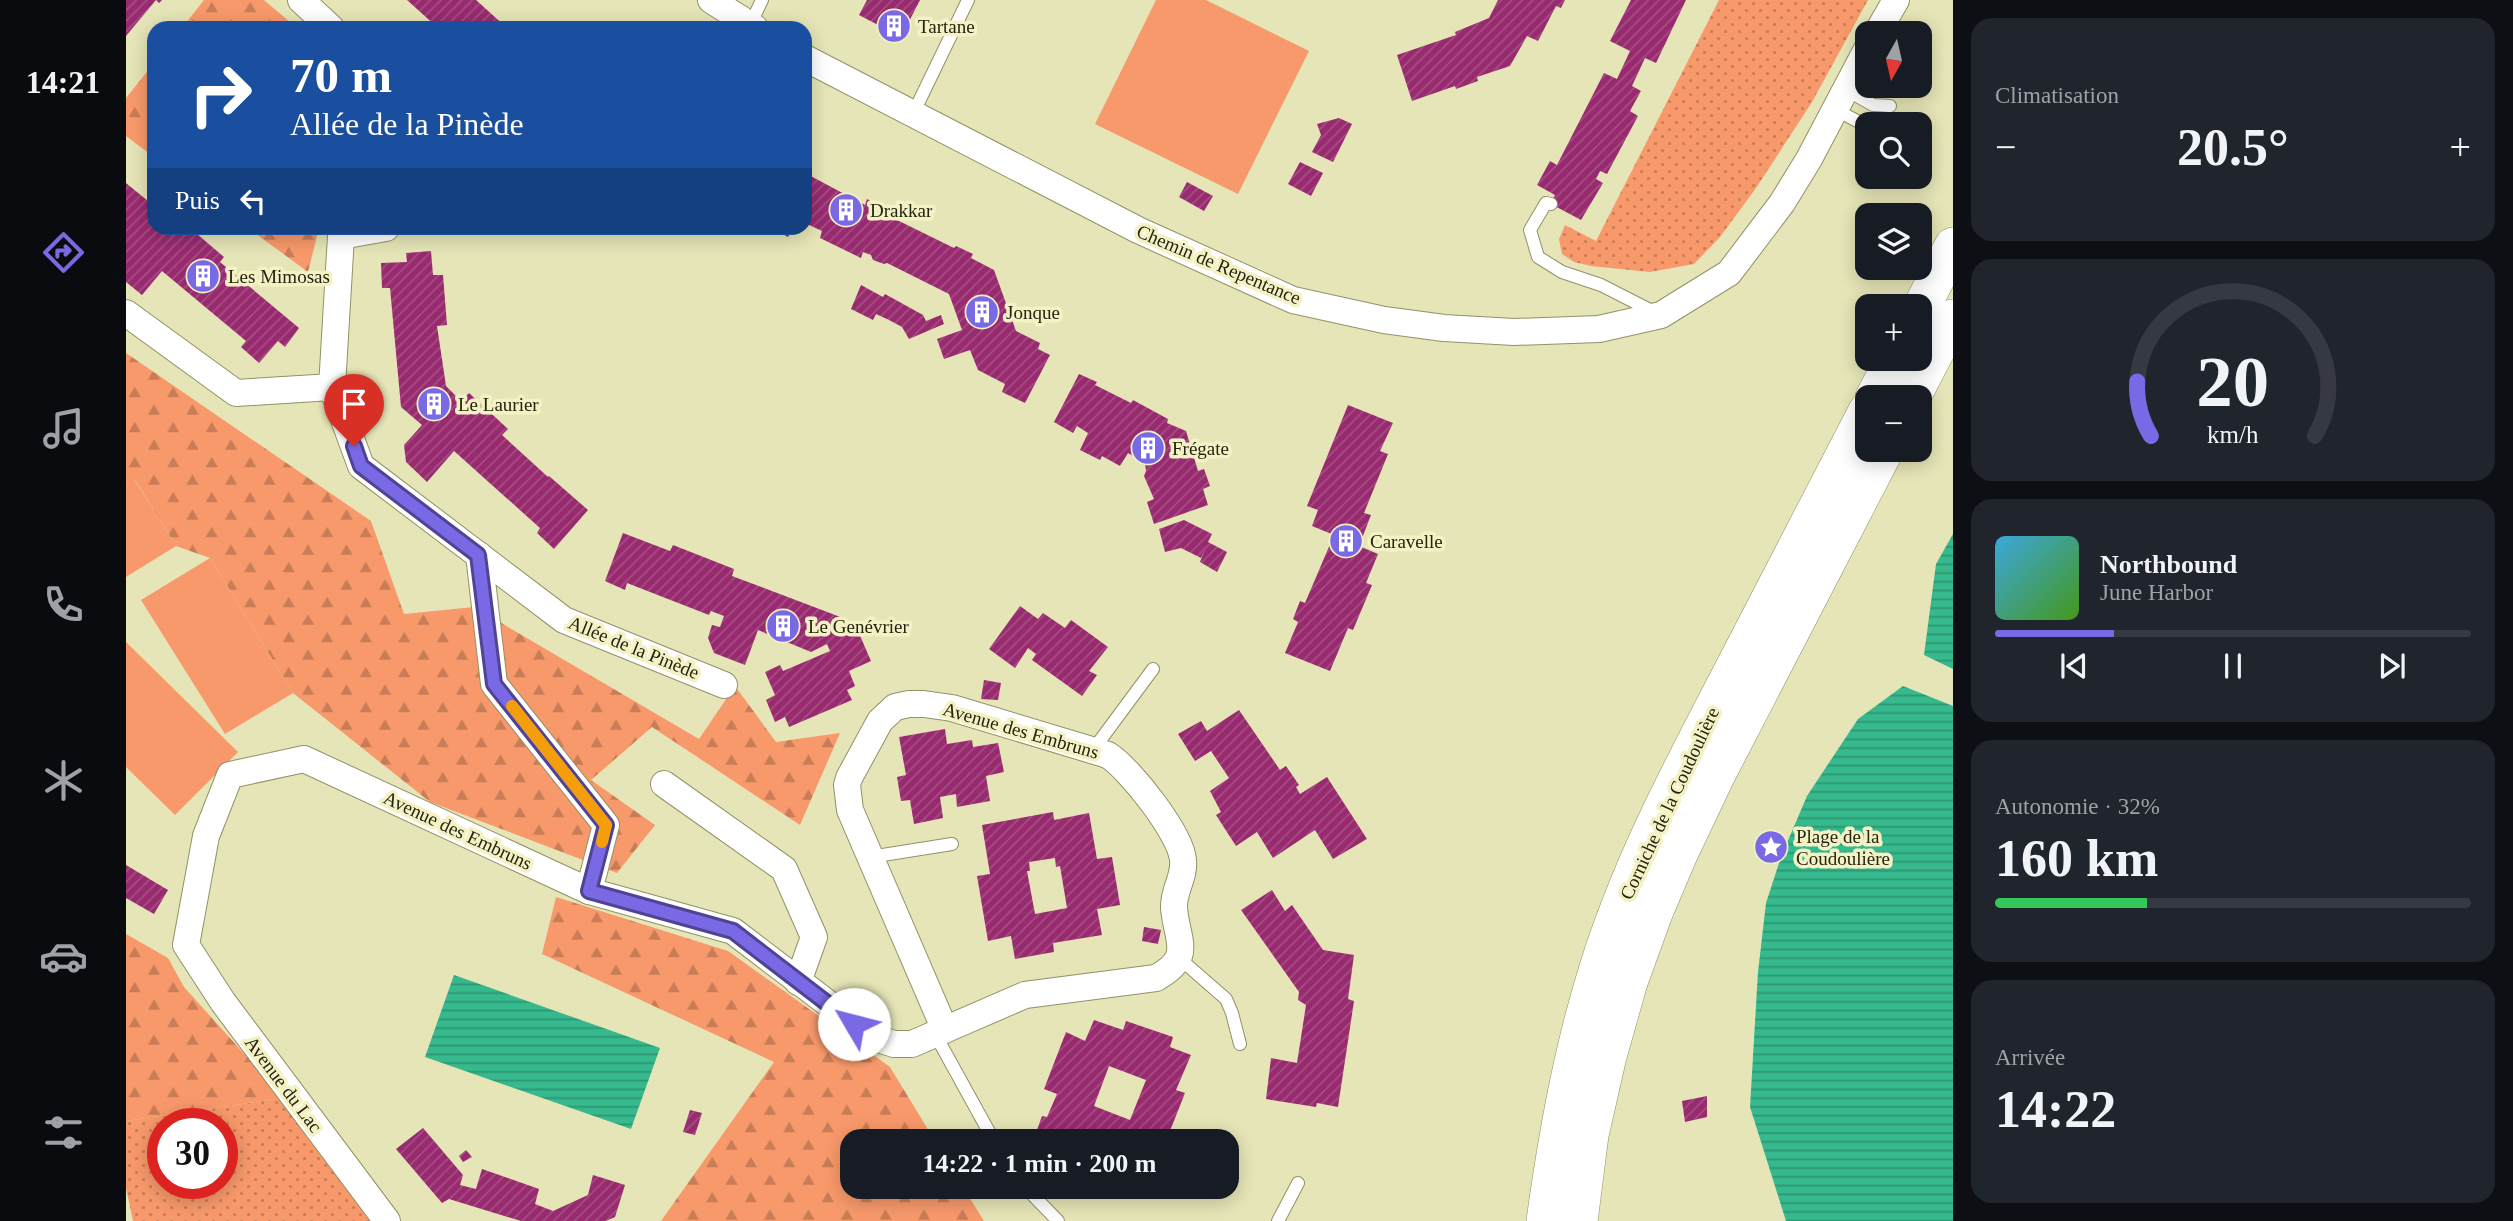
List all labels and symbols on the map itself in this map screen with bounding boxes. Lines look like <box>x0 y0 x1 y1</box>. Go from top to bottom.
building icon: Tartane <box>875 7 913 45</box>
place label: Tartane <box>918 16 975 37</box>
north arrow <box>1855 21 1932 98</box>
building icon: Drakkar <box>827 191 865 229</box>
place label: Drakkar <box>870 200 933 221</box>
street label: Chemin de Repentance <box>1134 220 1304 309</box>
building icon: Les Mimosas <box>184 257 222 295</box>
place label: Les Mimosas <box>228 266 330 287</box>
building icon: Jonque <box>963 293 1001 331</box>
place label: Jonque <box>1006 302 1060 323</box>
pin <box>324 374 384 446</box>
building icon: Le Laurier <box>415 385 453 423</box>
place label: Le Laurier <box>458 394 539 415</box>
building icon: Frégate <box>1129 429 1167 467</box>
place label: Frégate <box>1172 438 1229 459</box>
building icon: Caravelle <box>1327 522 1365 560</box>
place label: Caravelle <box>1370 531 1443 552</box>
building icon: Le Genévrier <box>764 607 802 645</box>
street label: Allée de la Pinède <box>566 612 702 683</box>
place label: Le Genévrier <box>808 616 909 637</box>
street label: Avenue des Embruns <box>941 698 1101 763</box>
street label: Corniche de la Coudoulière <box>1616 704 1723 903</box>
street label: Avenue des Embruns <box>380 787 535 874</box>
place label: Plage de la Coudoulière <box>1796 826 1890 869</box>
place icon: Plage de la Coudoulière <box>1752 828 1790 866</box>
position arrow <box>817 987 891 1061</box>
street label: Avenue du Lac <box>241 1032 326 1136</box>
speed limit sign: 30 <box>147 1108 238 1199</box>

